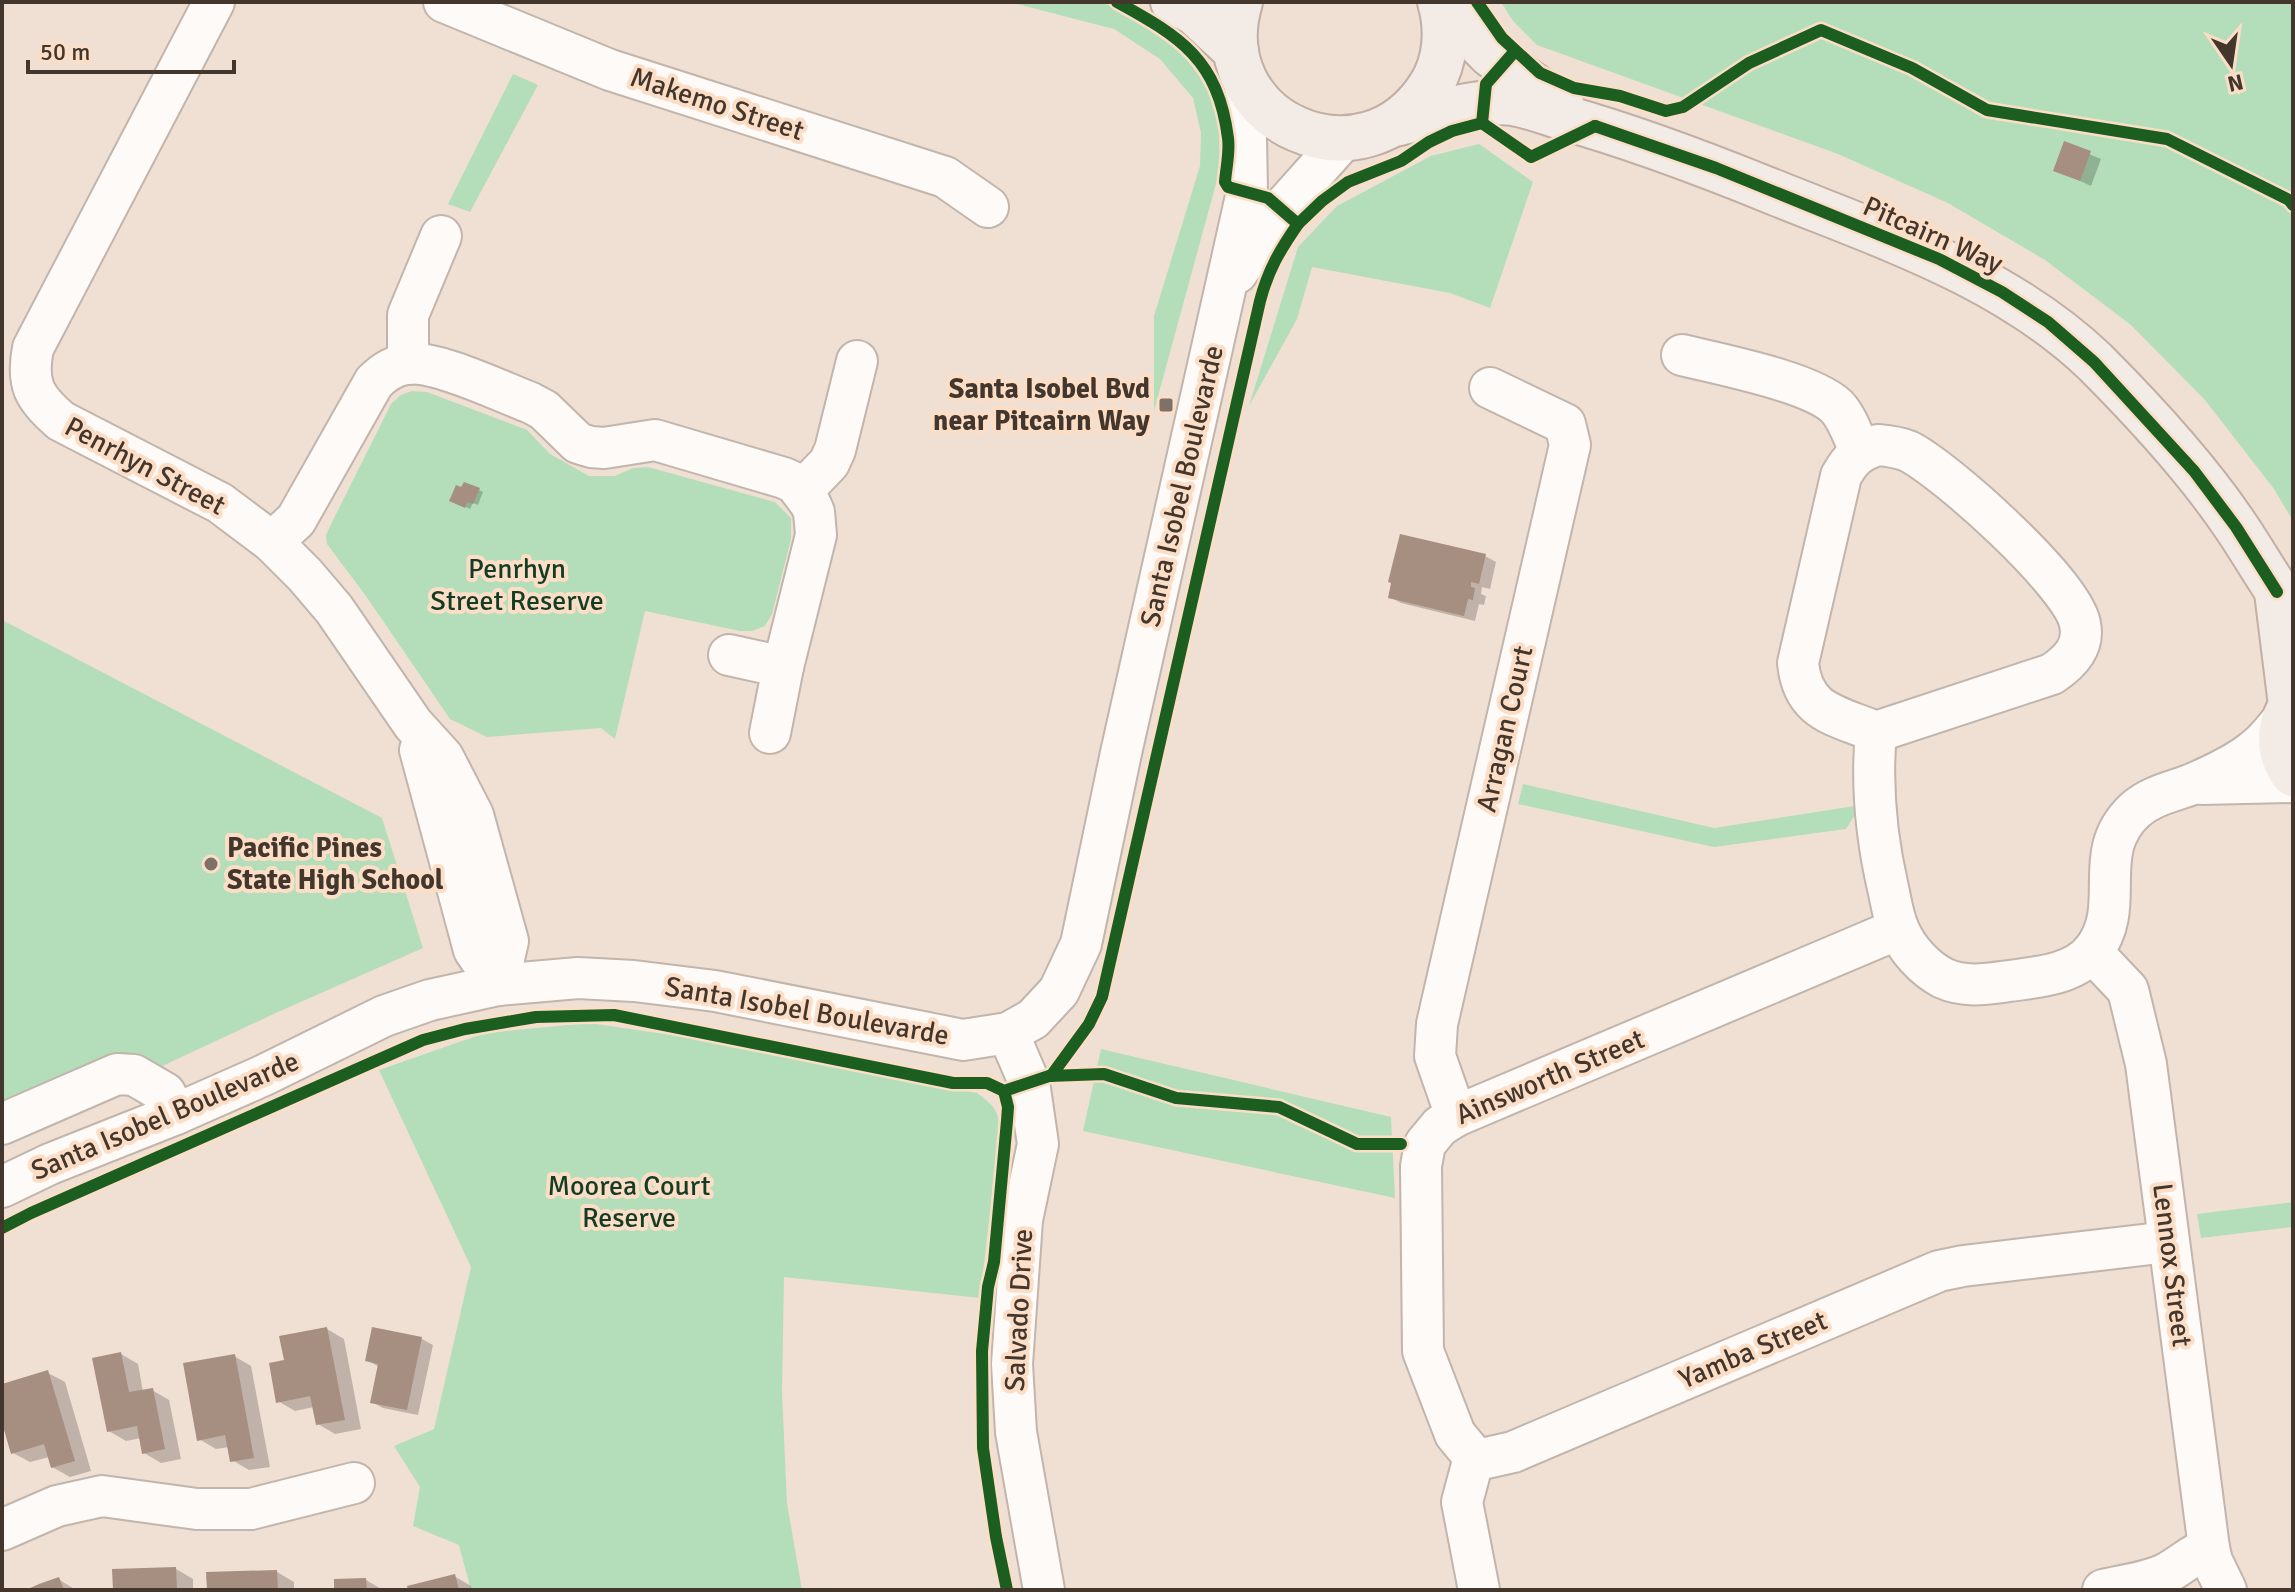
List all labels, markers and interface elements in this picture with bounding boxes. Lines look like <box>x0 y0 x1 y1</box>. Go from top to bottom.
scale bar <box>28 24 234 74</box>
north arrow <box>2191 24 2271 104</box>
text: 50 m <box>40 37 90 67</box>
street label: Makemo Street <box>626 60 808 148</box>
text: N <box>2225 68 2246 98</box>
street label: Pitcairn Way <box>1858 189 2008 281</box>
street label: Santa Isobel Boulevarde <box>1133 342 1231 630</box>
place label: Santa Isobel Bvd near Pitcairn Way <box>933 372 1150 438</box>
marker: Santa Isobel Bvd near Pitcairn Way <box>1157 396 1175 414</box>
street label: Penrhyn Street <box>59 409 231 523</box>
park label: Penrhyn Street Reserve <box>430 552 604 618</box>
street label: Arragan Court <box>1469 643 1541 815</box>
place label: Pacific Pines State High School <box>227 831 444 897</box>
marker: Pacific Pines State High School <box>202 855 220 873</box>
street label: Santa Isobel Boulevarde <box>662 969 952 1053</box>
street label: Ainsworth Street <box>1451 1022 1650 1132</box>
street label: Santa Isobel Boulevarde <box>26 1044 304 1188</box>
park label: Moorea Court Reserve <box>547 1169 711 1235</box>
street label: Lennox Street <box>2145 1181 2199 1349</box>
street label: Salvado Drive <box>998 1228 1040 1392</box>
street label: Yamba Street <box>1674 1304 1832 1396</box>

